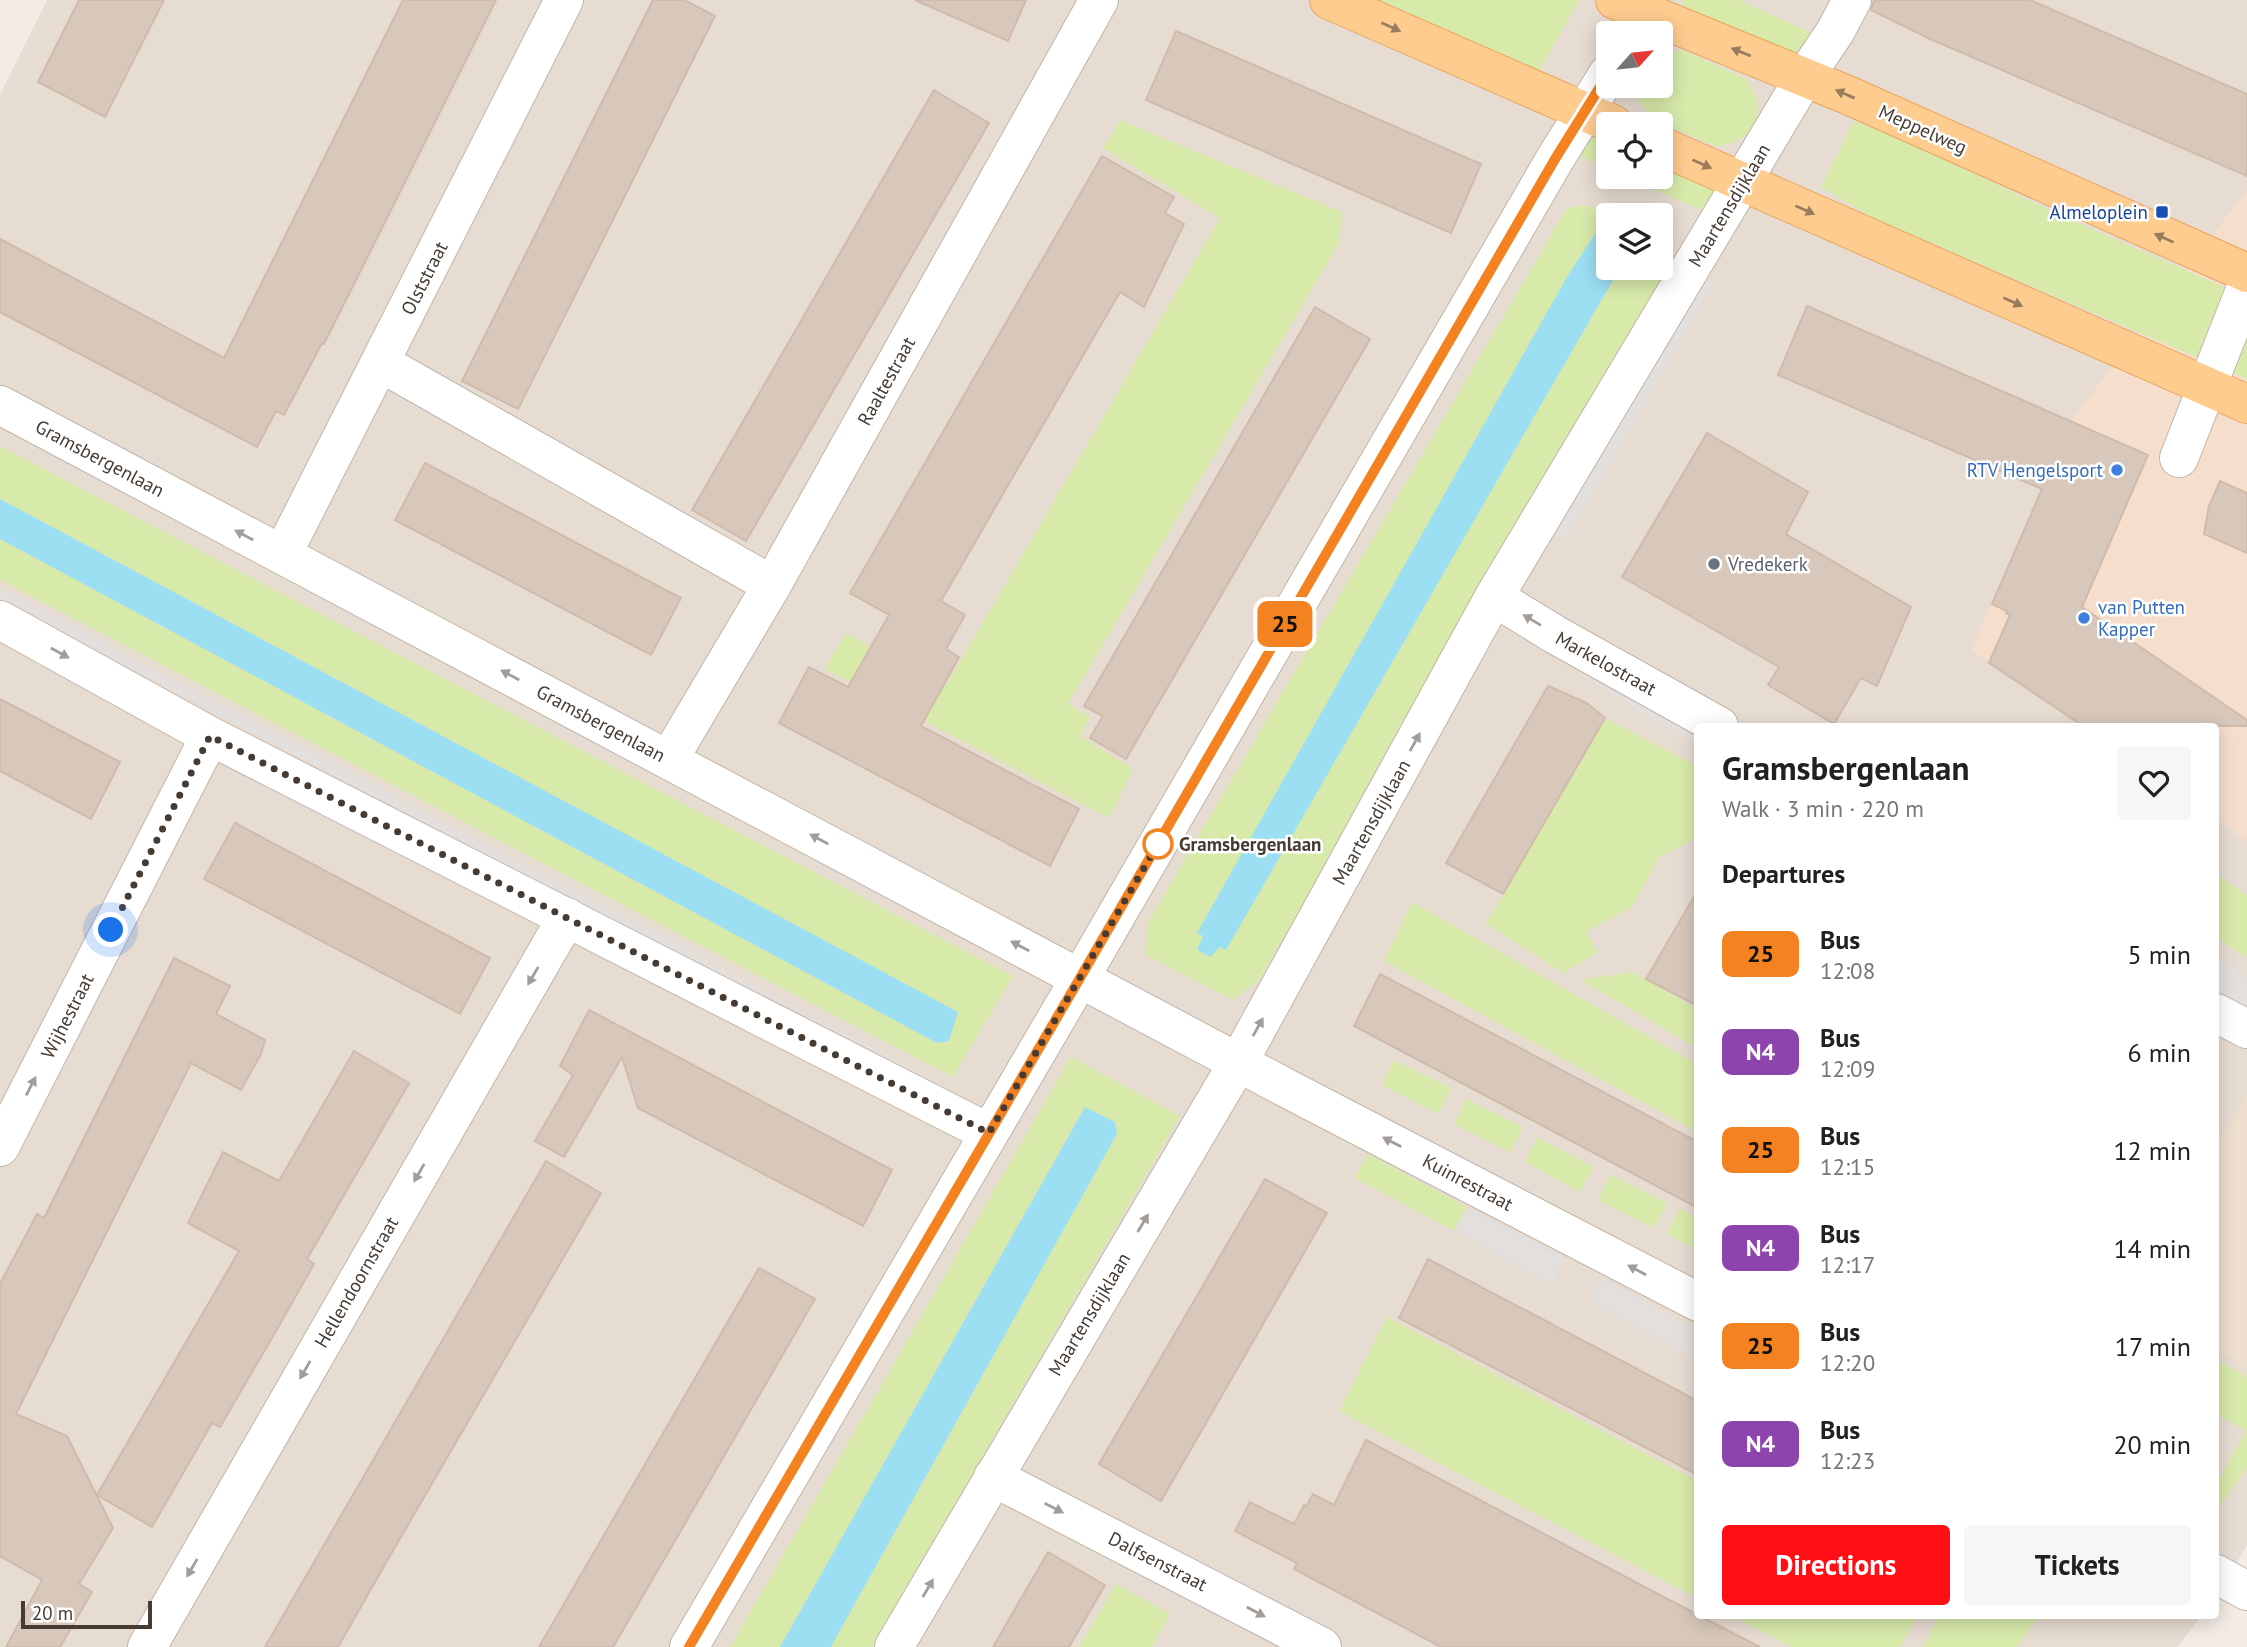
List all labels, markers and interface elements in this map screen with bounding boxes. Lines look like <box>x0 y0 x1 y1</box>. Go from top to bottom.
north arrow <box>1596 21 1673 98</box>
map controls <box>1596 21 1673 280</box>
one-way arrow <box>1381 22 1402 33</box>
one-way arrow <box>1731 46 1751 58</box>
one-way arrow <box>1834 89 1855 100</box>
street label: Meppelweg <box>1875 99 1971 159</box>
button: locate <box>1596 112 1673 189</box>
street label: Maartensdijklaan <box>1683 139 1775 271</box>
one-way arrow <box>1692 158 1712 170</box>
place label: Almeloplein <box>2050 200 2148 224</box>
button: layers <box>1596 203 1673 280</box>
one-way arrow <box>1795 204 1815 216</box>
marker: Almeloplein <box>2154 204 2170 220</box>
one-way arrow <box>2154 232 2174 244</box>
street label: Olststraat <box>395 237 453 319</box>
one-way arrow <box>2003 297 2024 308</box>
street label: Raaltestraat <box>852 332 920 429</box>
street label: Gramsbergenlaan <box>32 414 168 502</box>
place label: RTV Hengelsport <box>1967 458 2104 482</box>
marker: RTV Hengelsport <box>2109 462 2125 478</box>
one-way arrow <box>234 529 254 540</box>
place label: Vredekerk <box>1727 552 1808 576</box>
marker: Vredekerk <box>1706 556 1722 572</box>
place label: van Putten Kapper <box>2098 595 2185 641</box>
line badge: 25 <box>1254 601 1316 647</box>
text: 25 <box>1271 608 1299 639</box>
marker: van Putten Kapper <box>2076 610 2092 626</box>
one-way arrow <box>1522 614 1541 627</box>
street label: Markelostraat <box>1551 626 1661 701</box>
one-way arrow <box>50 647 69 659</box>
one-way arrow <box>500 669 520 681</box>
street label: Gramsbergenlaan <box>533 679 669 767</box>
one-way arrow <box>1409 732 1421 752</box>
text: Gramsbergenlaan <box>1722 746 1969 789</box>
button: heart <box>2117 746 2191 820</box>
street label: Maartensdijklaan <box>1327 755 1415 889</box>
text: Walk · 3 min · 220 m <box>1722 794 1924 823</box>
marker: Gramsbergenlaan <box>1143 829 1173 859</box>
place label: Gramsbergenlaan <box>1179 832 1321 856</box>
one-way arrow <box>809 833 829 845</box>
text: Departures <box>1722 857 1845 890</box>
your location <box>93 912 128 947</box>
text: Bus <box>1820 923 1860 956</box>
text: 25 <box>1747 938 1774 969</box>
text: 5 min <box>2128 938 2191 971</box>
one-way arrow <box>1010 940 1030 951</box>
text: 12:08 <box>1820 956 1875 985</box>
one-way arrow <box>527 967 539 986</box>
street label: Wijhestraat <box>35 969 99 1062</box>
one-way arrow <box>1252 1017 1264 1037</box>
text: Bus <box>1820 1021 1860 1054</box>
text: N4 <box>1746 1036 1775 1067</box>
text: 6 min <box>2128 1036 2191 1069</box>
text: 12:09 <box>1820 1054 1875 1083</box>
one-way arrow <box>26 1076 37 1096</box>
text: Bus <box>1820 1119 1860 1152</box>
text: 25 <box>1747 1134 1774 1165</box>
text: 12 min <box>2113 1134 2191 1167</box>
one-way arrow <box>1382 1136 1402 1148</box>
street label: Kuinrestraat <box>1419 1148 1518 1216</box>
text: 12:15 <box>1820 1152 1875 1181</box>
one-way arrow <box>413 1164 425 1183</box>
street label: Hellendoornstraat <box>309 1212 403 1352</box>
one-way arrow <box>1137 1214 1150 1233</box>
text: Bus <box>1820 1217 1860 1250</box>
text: N4 <box>1746 1232 1775 1263</box>
text: 14 min <box>2113 1232 2191 1265</box>
street label: Maartensdijklaan <box>1043 1248 1135 1380</box>
text: 12:17 <box>1820 1250 1875 1279</box>
one-way arrow <box>1627 1264 1647 1276</box>
text: Bus <box>1820 1315 1860 1348</box>
text: 25 <box>1747 1330 1774 1361</box>
text: 17 min <box>2115 1330 2191 1363</box>
text: 12:20 <box>1820 1348 1875 1377</box>
one-way arrow <box>299 1361 311 1380</box>
text: Bus <box>1820 1413 1860 1446</box>
text: N4 <box>1746 1428 1775 1459</box>
text: 20 min <box>2113 1428 2191 1461</box>
text: 12:23 <box>1820 1446 1875 1475</box>
one-way arrow <box>1044 1502 1064 1514</box>
button: Directions <box>1722 1525 1950 1605</box>
button: Tickets <box>1964 1525 2191 1605</box>
street label: Dalfsenstraat <box>1105 1526 1212 1596</box>
one-way arrow <box>186 1558 198 1577</box>
one-way arrow <box>922 1579 935 1598</box>
scale bar <box>21 1598 152 1630</box>
text: 20 m <box>32 1601 73 1625</box>
one-way arrow <box>1247 1606 1267 1618</box>

